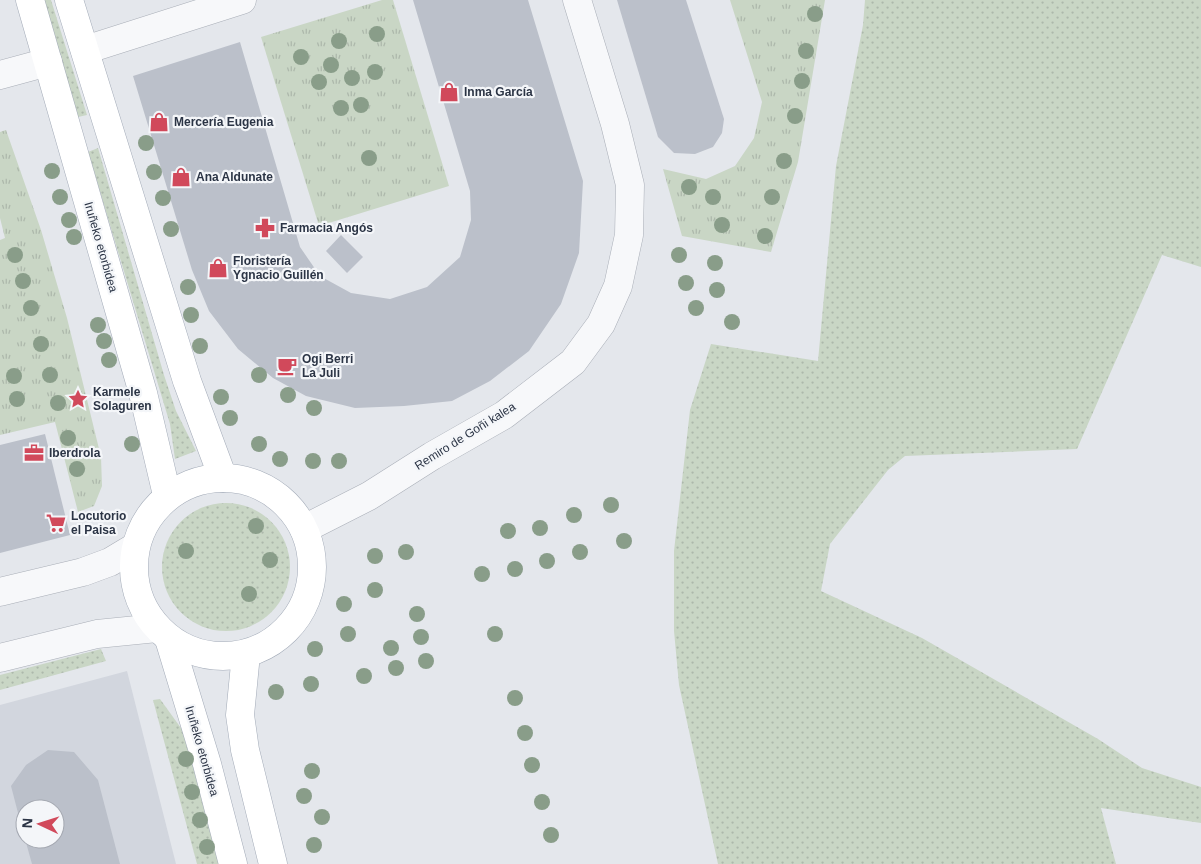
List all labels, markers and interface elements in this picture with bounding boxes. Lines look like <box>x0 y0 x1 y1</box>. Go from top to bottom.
shop icon: Inma García <box>438 81 460 103</box>
place label: Inma García <box>464 85 533 99</box>
shop icon: Mercería Eugenia <box>148 111 170 133</box>
place label: Mercería Eugenia <box>174 115 274 129</box>
shop icon: Ana Aldunate <box>170 166 192 188</box>
place label: Ana Aldunate <box>196 170 273 184</box>
street label: Iruñeko etorbidea <box>81 200 121 294</box>
pharmacy icon: Farmacia Angós <box>254 217 276 239</box>
place label: Farmacia Angós <box>280 221 373 235</box>
place label: Floristería Ygnacio Guillén <box>233 254 324 282</box>
shop icon: Floristería Ygnacio Guillén <box>207 257 229 279</box>
place label: Ogi Berri La Juli <box>302 352 353 380</box>
cafe icon: Ogi Berri La Juli <box>276 355 298 377</box>
place label: Karmele Solaguren <box>93 385 152 413</box>
place icon: Karmele Solaguren <box>67 388 89 410</box>
street label: Remiro de Goñi kalea <box>412 399 518 473</box>
office icon: Iberdrola <box>23 442 45 464</box>
place label: Iberdrola <box>49 446 101 460</box>
place label: Locutorio el Paisa <box>71 509 126 537</box>
supermarket icon: Locutorio el Paisa <box>45 512 67 534</box>
street label: Iruñeko etorbidea <box>182 704 222 798</box>
north arrow <box>15 799 65 849</box>
text: N <box>19 817 35 829</box>

